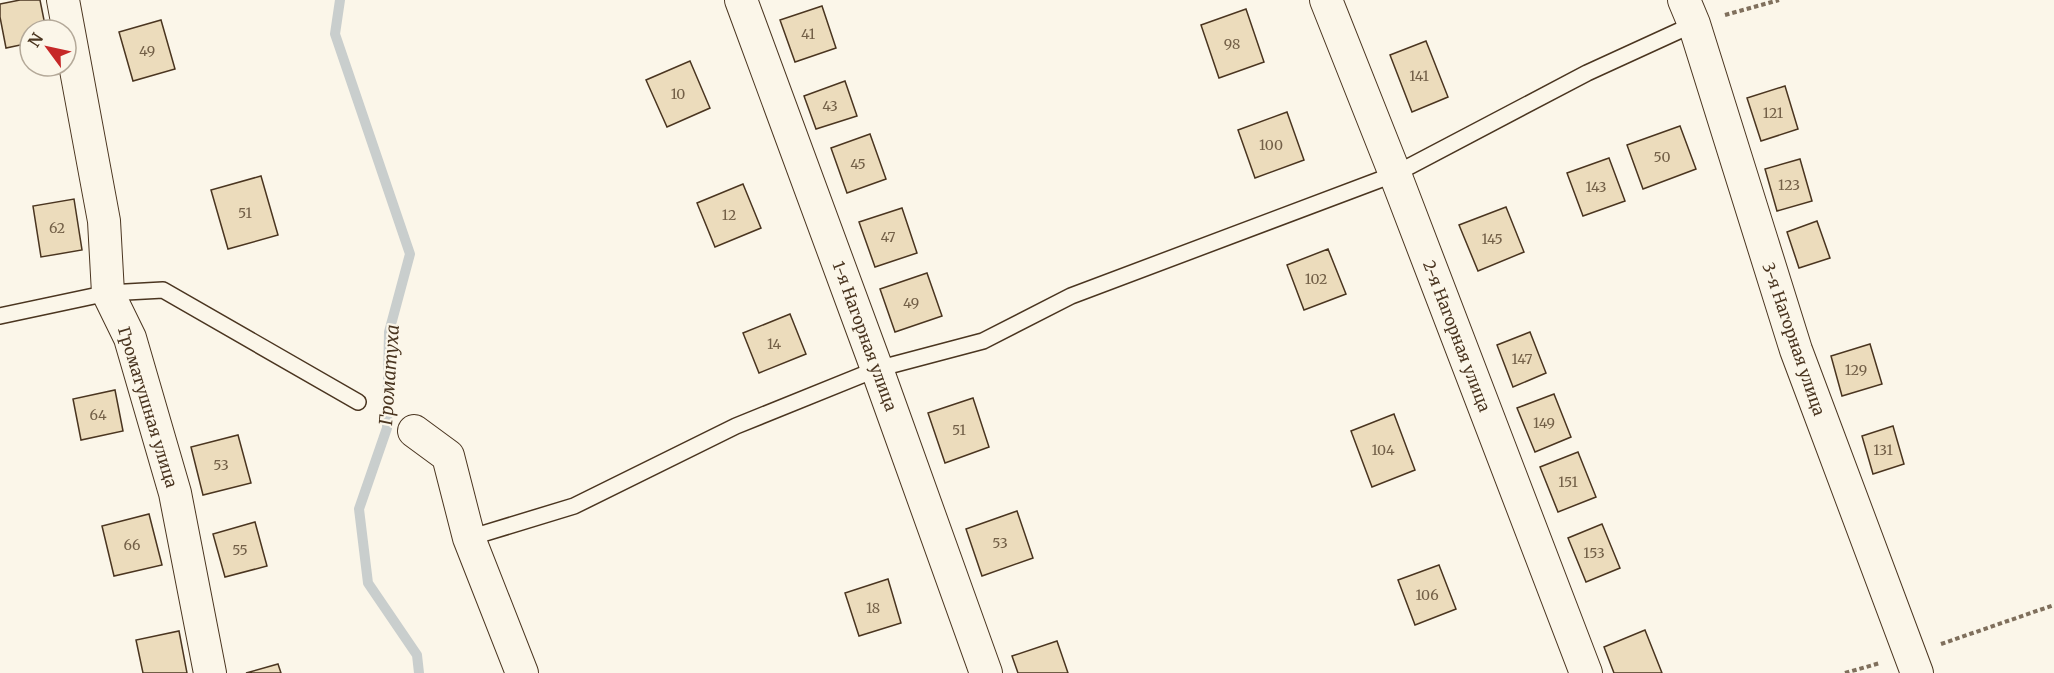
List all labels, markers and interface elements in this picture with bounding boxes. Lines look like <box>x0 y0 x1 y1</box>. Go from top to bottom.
north arrow <box>18 18 78 78</box>
house number: 41 <box>801 25 815 43</box>
text: N <box>24 29 47 51</box>
house number: 98 <box>1224 35 1240 53</box>
house number: 49 <box>139 42 155 60</box>
house number: 141 <box>1409 67 1429 85</box>
house number: 10 <box>671 85 685 103</box>
house number: 43 <box>822 97 838 115</box>
house number: 121 <box>1763 104 1783 122</box>
house number: 100 <box>1259 136 1283 154</box>
house number: 50 <box>1654 148 1670 166</box>
house number: 45 <box>850 155 866 173</box>
house number: 123 <box>1778 176 1800 194</box>
house number: 143 <box>1586 178 1606 196</box>
house number: 51 <box>238 204 252 222</box>
house number: 12 <box>722 206 736 224</box>
house number: 62 <box>49 219 65 237</box>
house number: 47 <box>880 228 896 246</box>
house number: 145 <box>1481 230 1503 248</box>
street label: 1-я Нагорная улица <box>829 258 902 414</box>
street label: 2-я Нагорная улица <box>1419 258 1495 415</box>
street label: 3-я Нагорная улица <box>1758 260 1830 419</box>
house number: 102 <box>1305 270 1327 288</box>
house number: 49 <box>903 294 919 312</box>
street label: Громатушная улица <box>114 324 182 490</box>
water label: Громатуха <box>374 324 404 426</box>
house number: 14 <box>767 335 781 353</box>
house number: 147 <box>1512 350 1532 368</box>
house number: 129 <box>1845 361 1867 379</box>
house number: 64 <box>89 406 107 424</box>
house number: 149 <box>1533 414 1555 432</box>
house number: 51 <box>952 421 966 439</box>
house number: 104 <box>1371 441 1395 459</box>
house number: 131 <box>1873 441 1893 459</box>
house number: 53 <box>213 456 229 474</box>
house number: 151 <box>1558 473 1578 491</box>
house number: 53 <box>992 534 1008 552</box>
house number: 66 <box>124 536 140 554</box>
house number: 55 <box>232 541 248 559</box>
house number: 153 <box>1583 544 1605 562</box>
house number: 106 <box>1415 586 1439 604</box>
house number: 18 <box>866 599 880 617</box>

